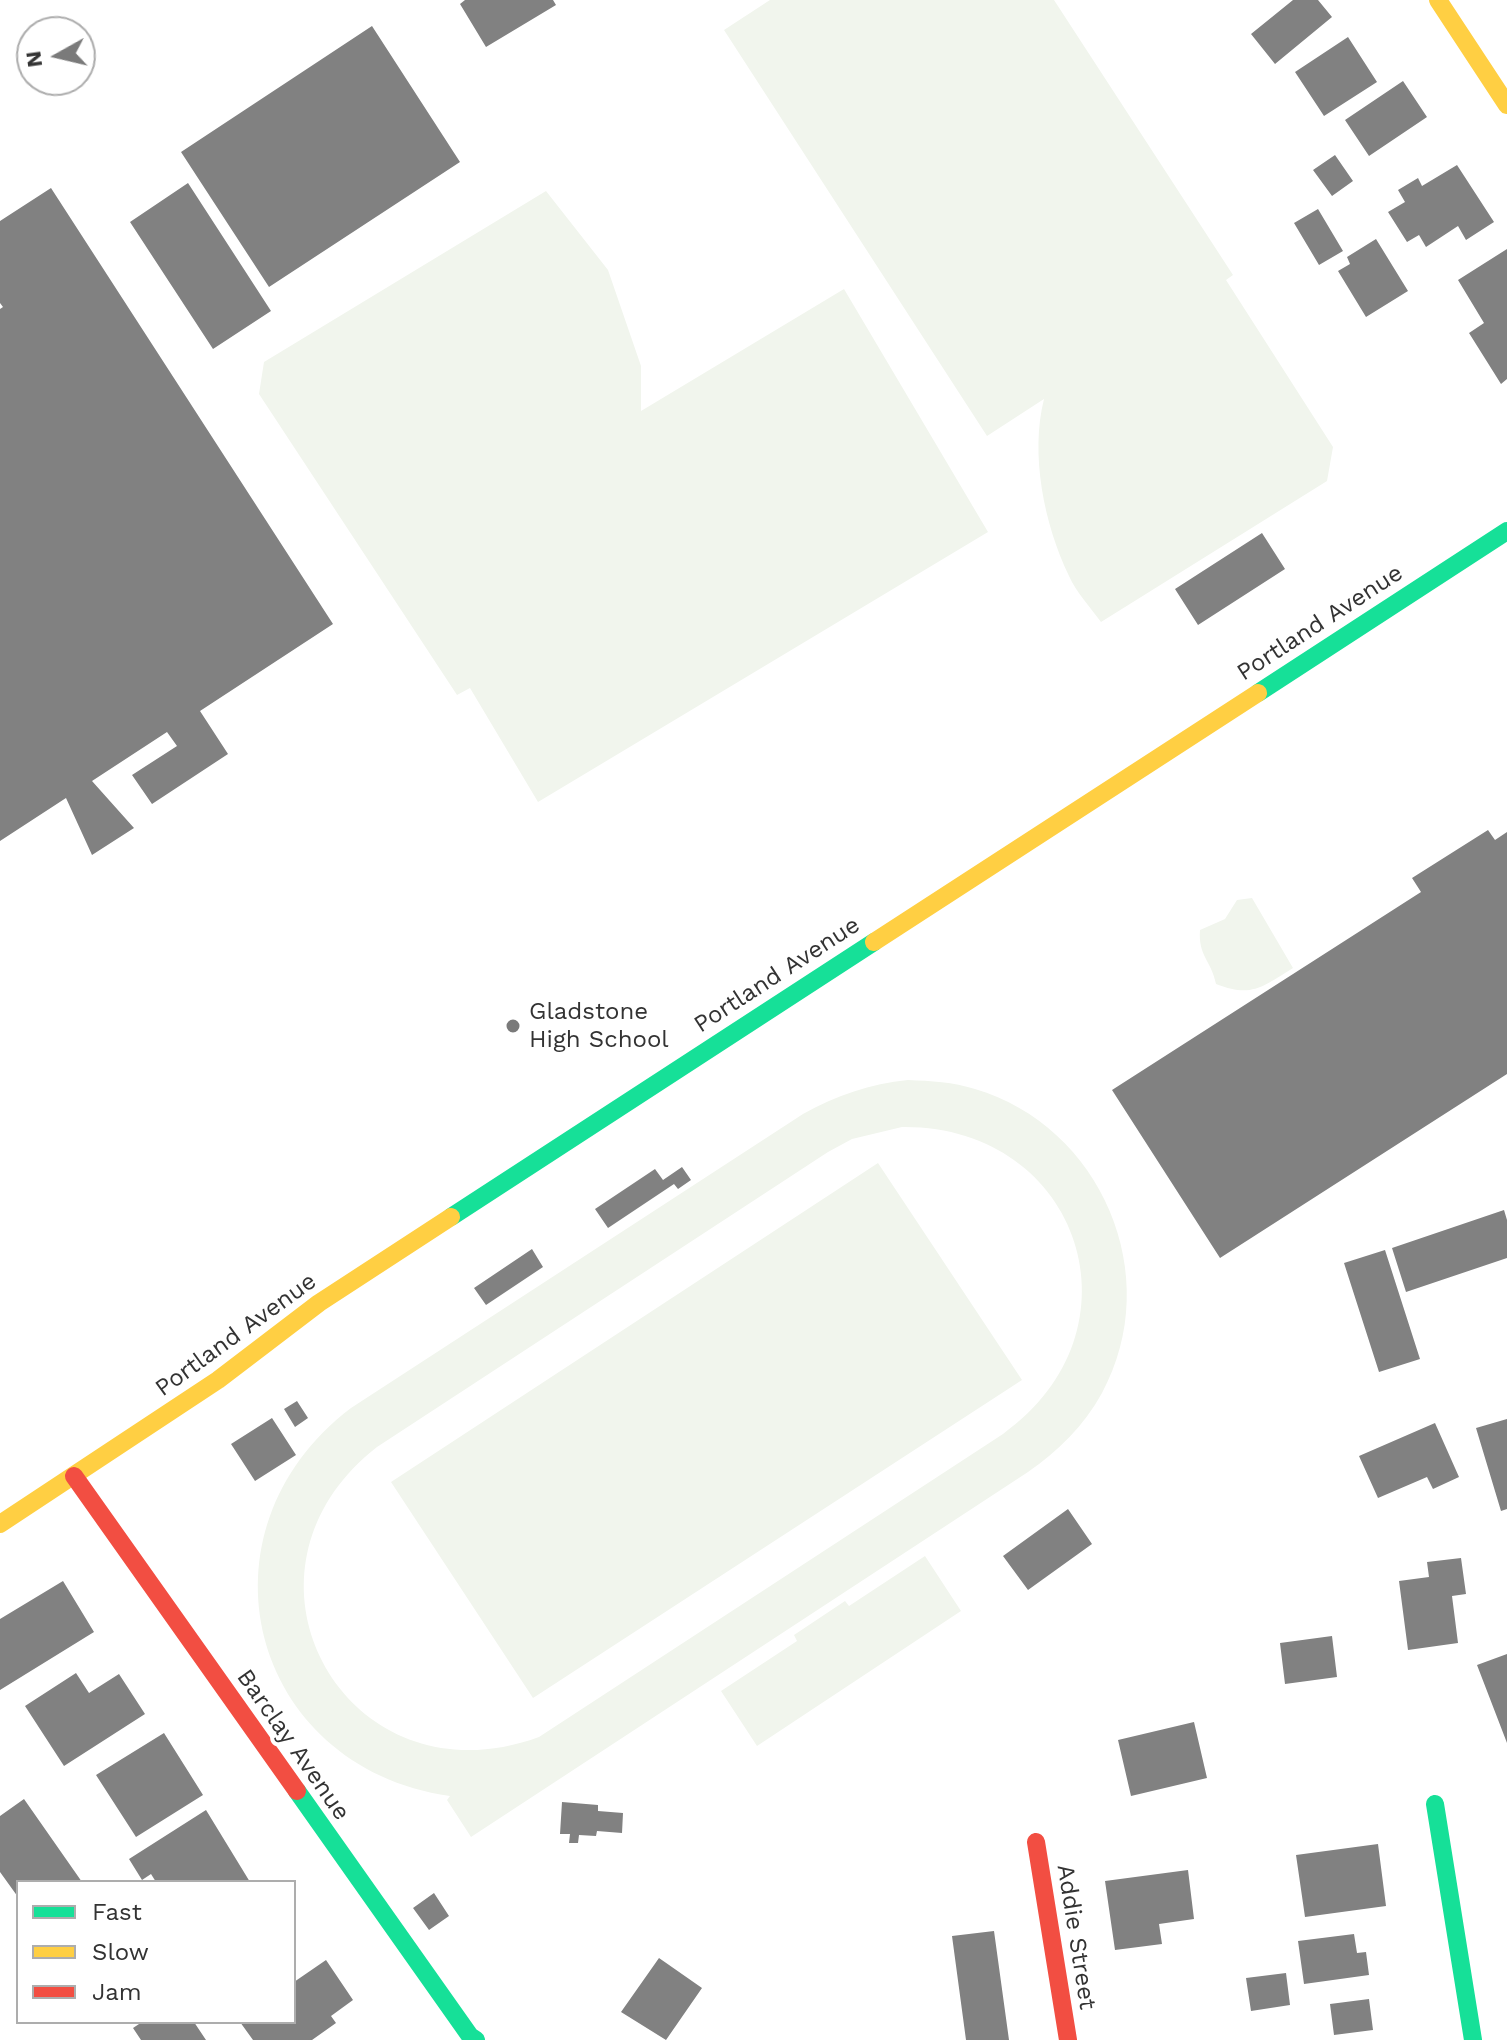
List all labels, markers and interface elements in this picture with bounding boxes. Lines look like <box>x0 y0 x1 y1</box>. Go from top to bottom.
north arrow <box>16 16 96 96</box>
text: N <box>20 49 47 69</box>
street label: Portland Avenue <box>1232 559 1408 687</box>
street label: Portland Avenue <box>689 911 865 1039</box>
place label: Gladstone High School <box>529 998 669 1054</box>
marker: Gladstone High School <box>504 1017 522 1035</box>
street label: Portland Avenue <box>150 1267 322 1403</box>
street label: Barclay Avenue <box>230 1664 356 1826</box>
street label: Addie Street <box>1050 1862 1102 2012</box>
legend <box>16 1880 296 2024</box>
text: Fast <box>92 1898 142 1926</box>
text: Slow <box>92 1938 149 1966</box>
text: Jam <box>92 1978 142 2006</box>

